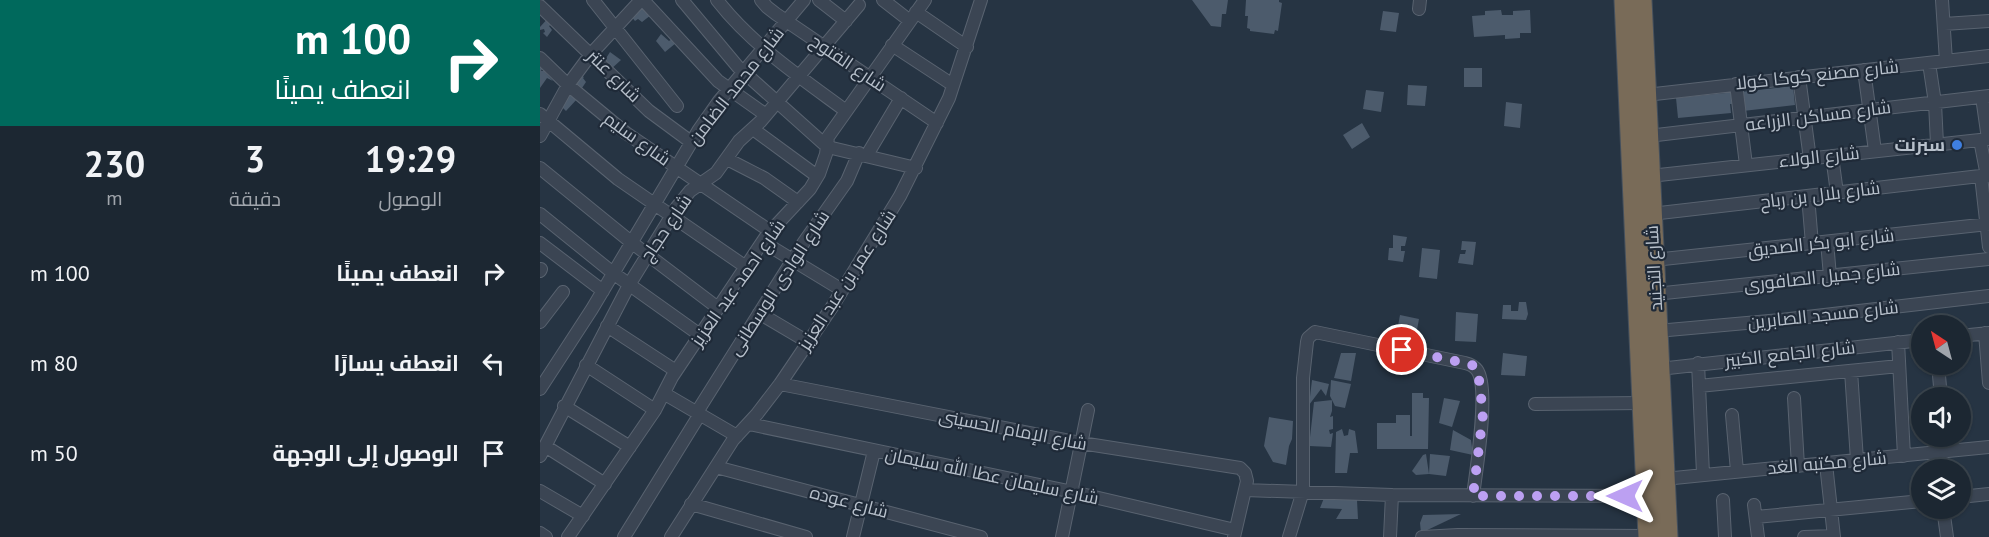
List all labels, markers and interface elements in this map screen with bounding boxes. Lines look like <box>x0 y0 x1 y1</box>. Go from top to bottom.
text: 100 m <box>295 11 411 66</box>
street label: شارع محمد الضامن <box>682 22 790 150</box>
icon: right <box>432 24 510 102</box>
street label: شارع الفتوح <box>805 29 891 97</box>
street label: شارع عنتر <box>581 44 646 108</box>
street label: شارع مصنع كوكا كولا <box>1734 54 1900 96</box>
text: انعطف يمينًا <box>274 72 411 106</box>
street label: شارع مساكن الزراعه <box>1744 95 1892 137</box>
street label: شارع سليم <box>599 107 675 171</box>
place label: سبرنت <box>1894 133 1945 156</box>
text: 3 <box>245 135 265 182</box>
text: 19:29 <box>365 135 456 182</box>
marker: سبرنت <box>1950 138 1964 152</box>
text: 230 <box>84 140 145 187</box>
street label: شارع الولاء <box>1777 141 1861 173</box>
street label: شارع بلال بن رباح <box>1759 176 1881 214</box>
text: m <box>106 185 123 211</box>
text: دقيقة <box>229 186 281 212</box>
text: الوصول <box>379 186 442 212</box>
street label: شارع حجاج <box>635 190 697 266</box>
street label: شارع عمر بن عبد العزيز <box>792 205 902 356</box>
street label: شارع الوادى الوسطانى <box>723 206 835 360</box>
street label: شارع احمد عبد العزيز <box>685 215 791 352</box>
street label: شارع ابو بكر الصديق <box>1747 223 1895 263</box>
street label: شارع التجنيد <box>1640 225 1668 311</box>
icon: right <box>477 257 510 290</box>
street label: شارع جميل الصافورى <box>1743 257 1901 297</box>
text: 100 m <box>30 259 90 287</box>
text: انعطف يمينًا <box>336 259 459 287</box>
street label: شارع مسجد الصابرين <box>1746 295 1900 335</box>
north arrow <box>1911 315 1971 375</box>
map controls <box>1911 315 1971 519</box>
pin <box>1376 324 1427 375</box>
icon: arrive <box>1385 333 1418 366</box>
street label: شارع الجامع الكبير <box>1723 335 1856 373</box>
icon: left <box>477 347 510 380</box>
text: 80 m <box>30 349 78 377</box>
text: انعطف يسارًا <box>333 349 459 377</box>
button: sound <box>1911 387 1971 447</box>
street label: شارع الإمام الحسينى <box>937 404 1089 456</box>
icon: arrive <box>477 437 510 470</box>
text: 50 m <box>30 439 78 467</box>
text: الوصول إلى الوجهة <box>273 439 459 467</box>
street label: شارع سليمان عطا الله سليمان <box>883 442 1101 510</box>
street label: شارع مكتبه الغد <box>1766 446 1888 480</box>
button: layers <box>1911 459 1971 519</box>
position arrow <box>1593 464 1657 528</box>
street label: شارع عوده <box>807 480 891 524</box>

